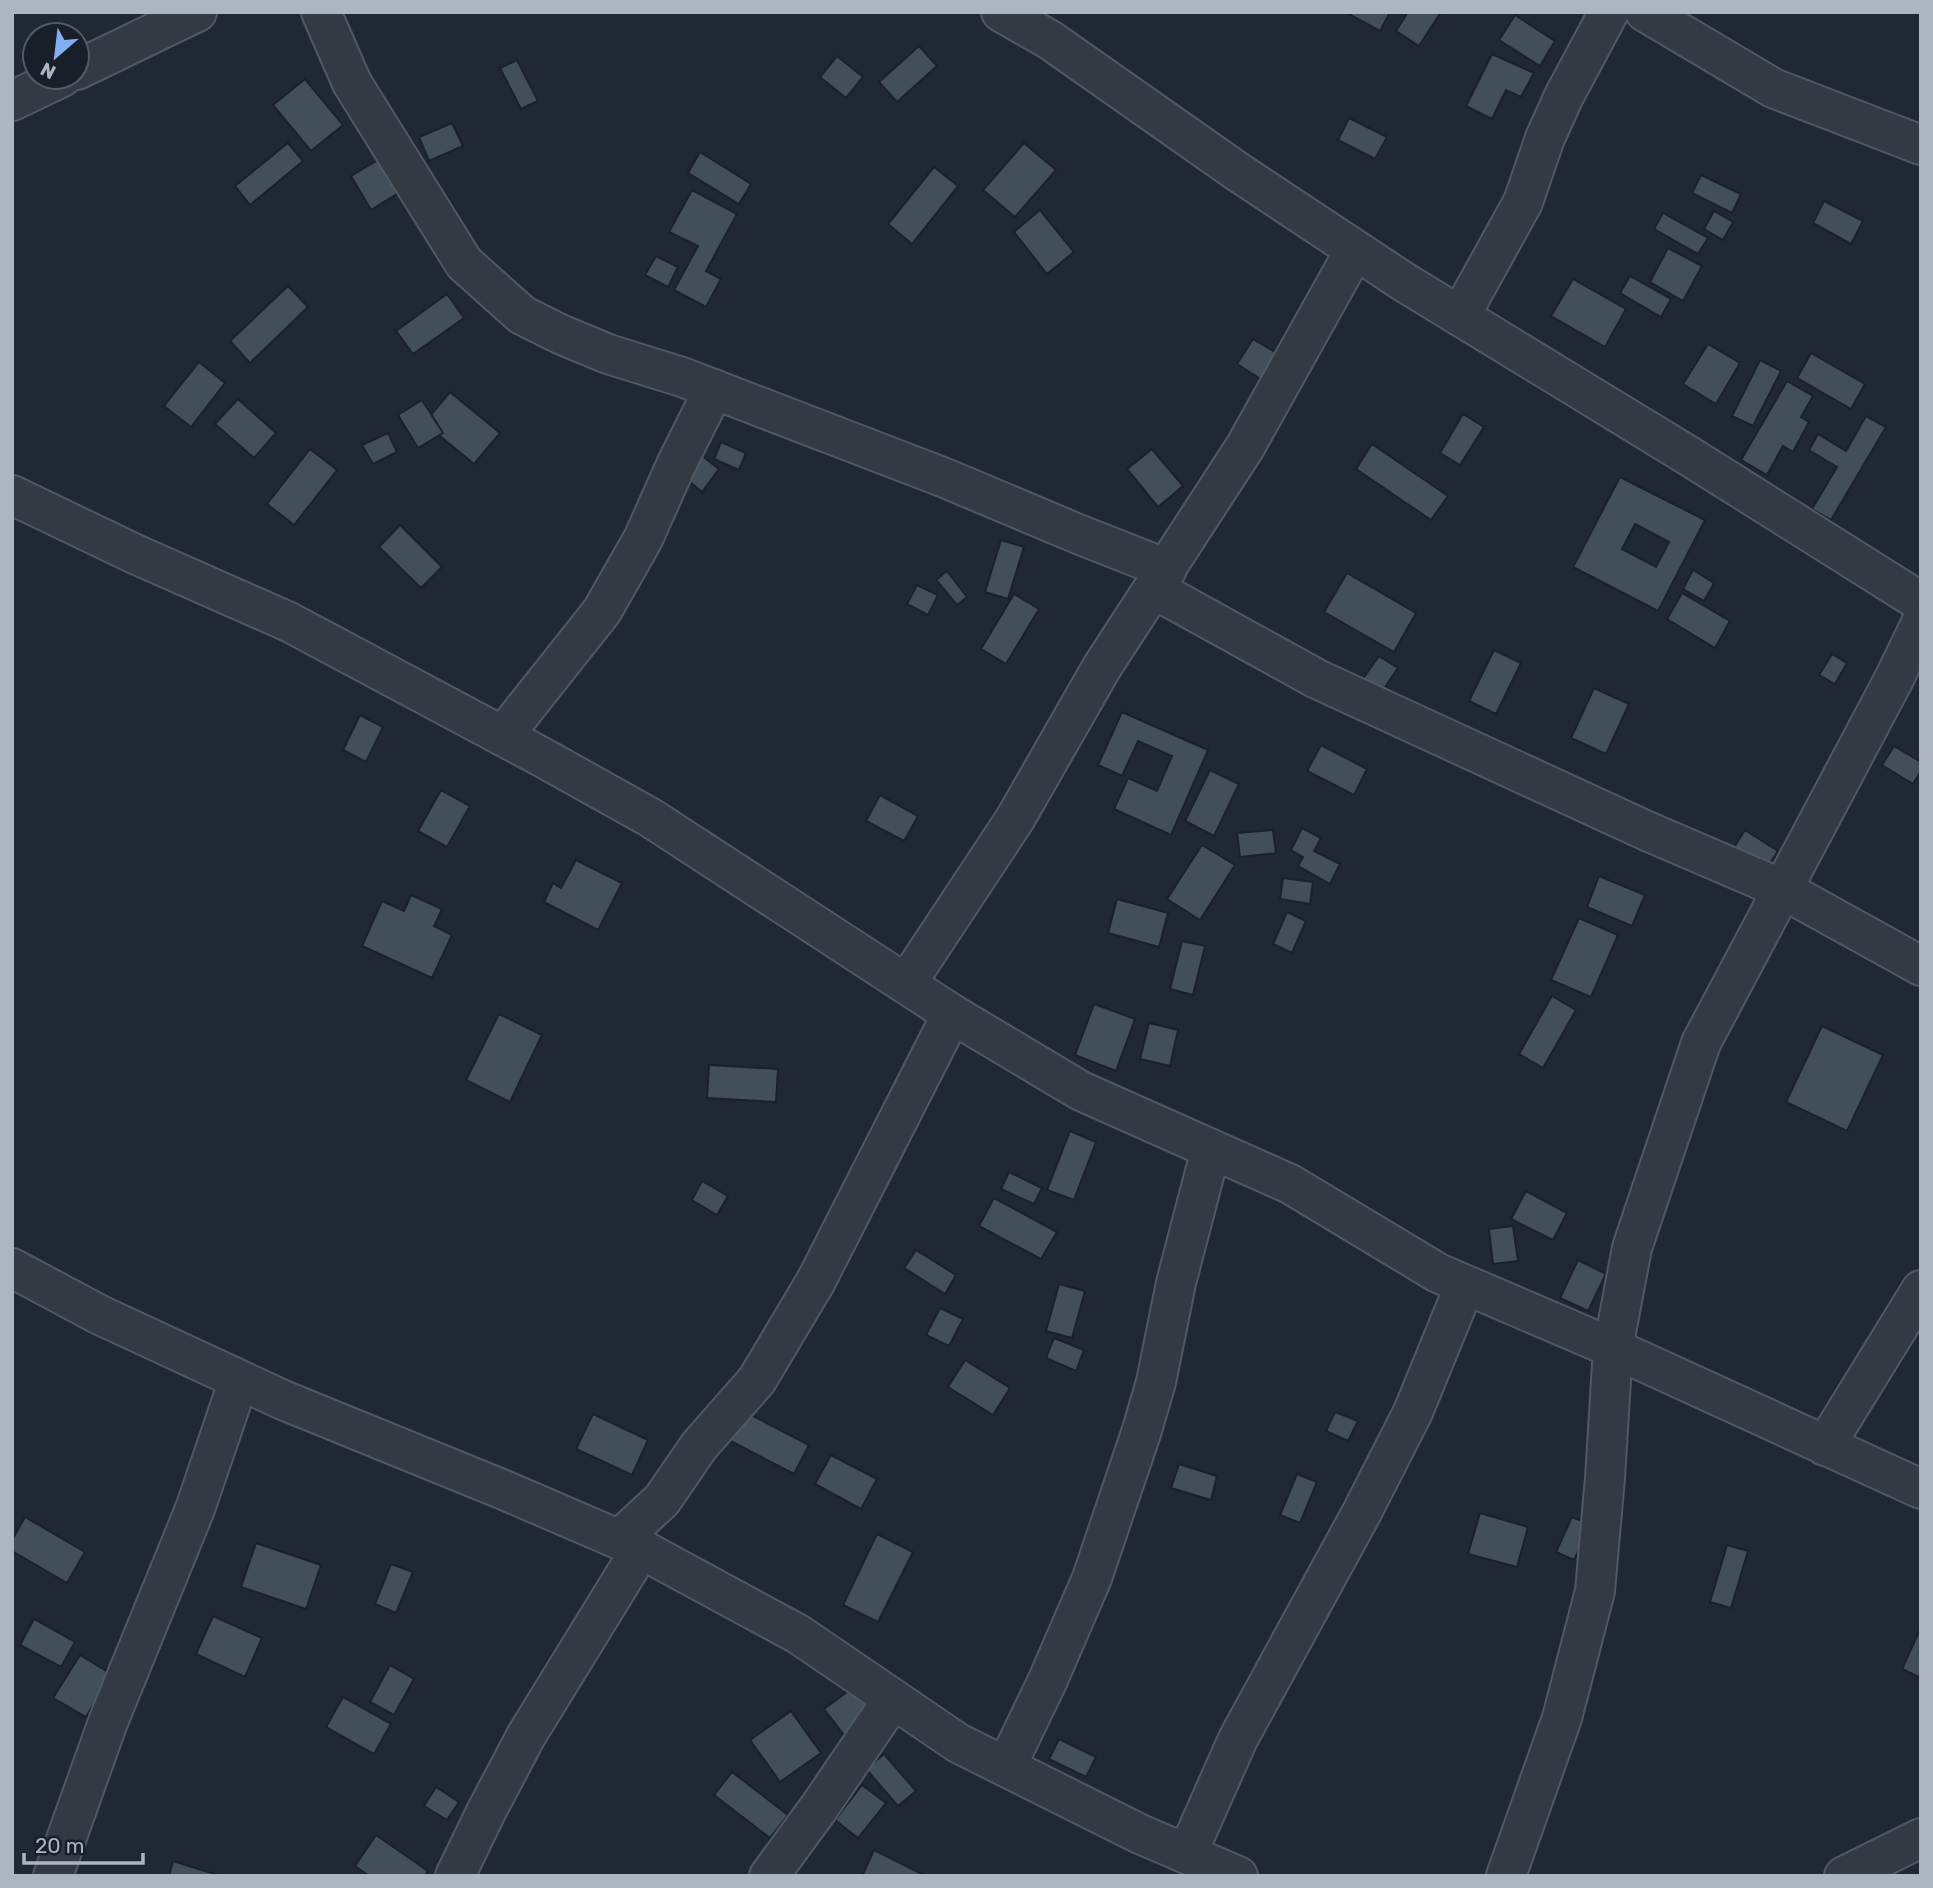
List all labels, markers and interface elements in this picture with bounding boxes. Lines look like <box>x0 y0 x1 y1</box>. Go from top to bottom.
north arrow <box>21 21 91 91</box>
text: N <box>37 57 60 84</box>
scale bar <box>24 1822 144 1866</box>
text: 20 m <box>35 1833 84 1858</box>

